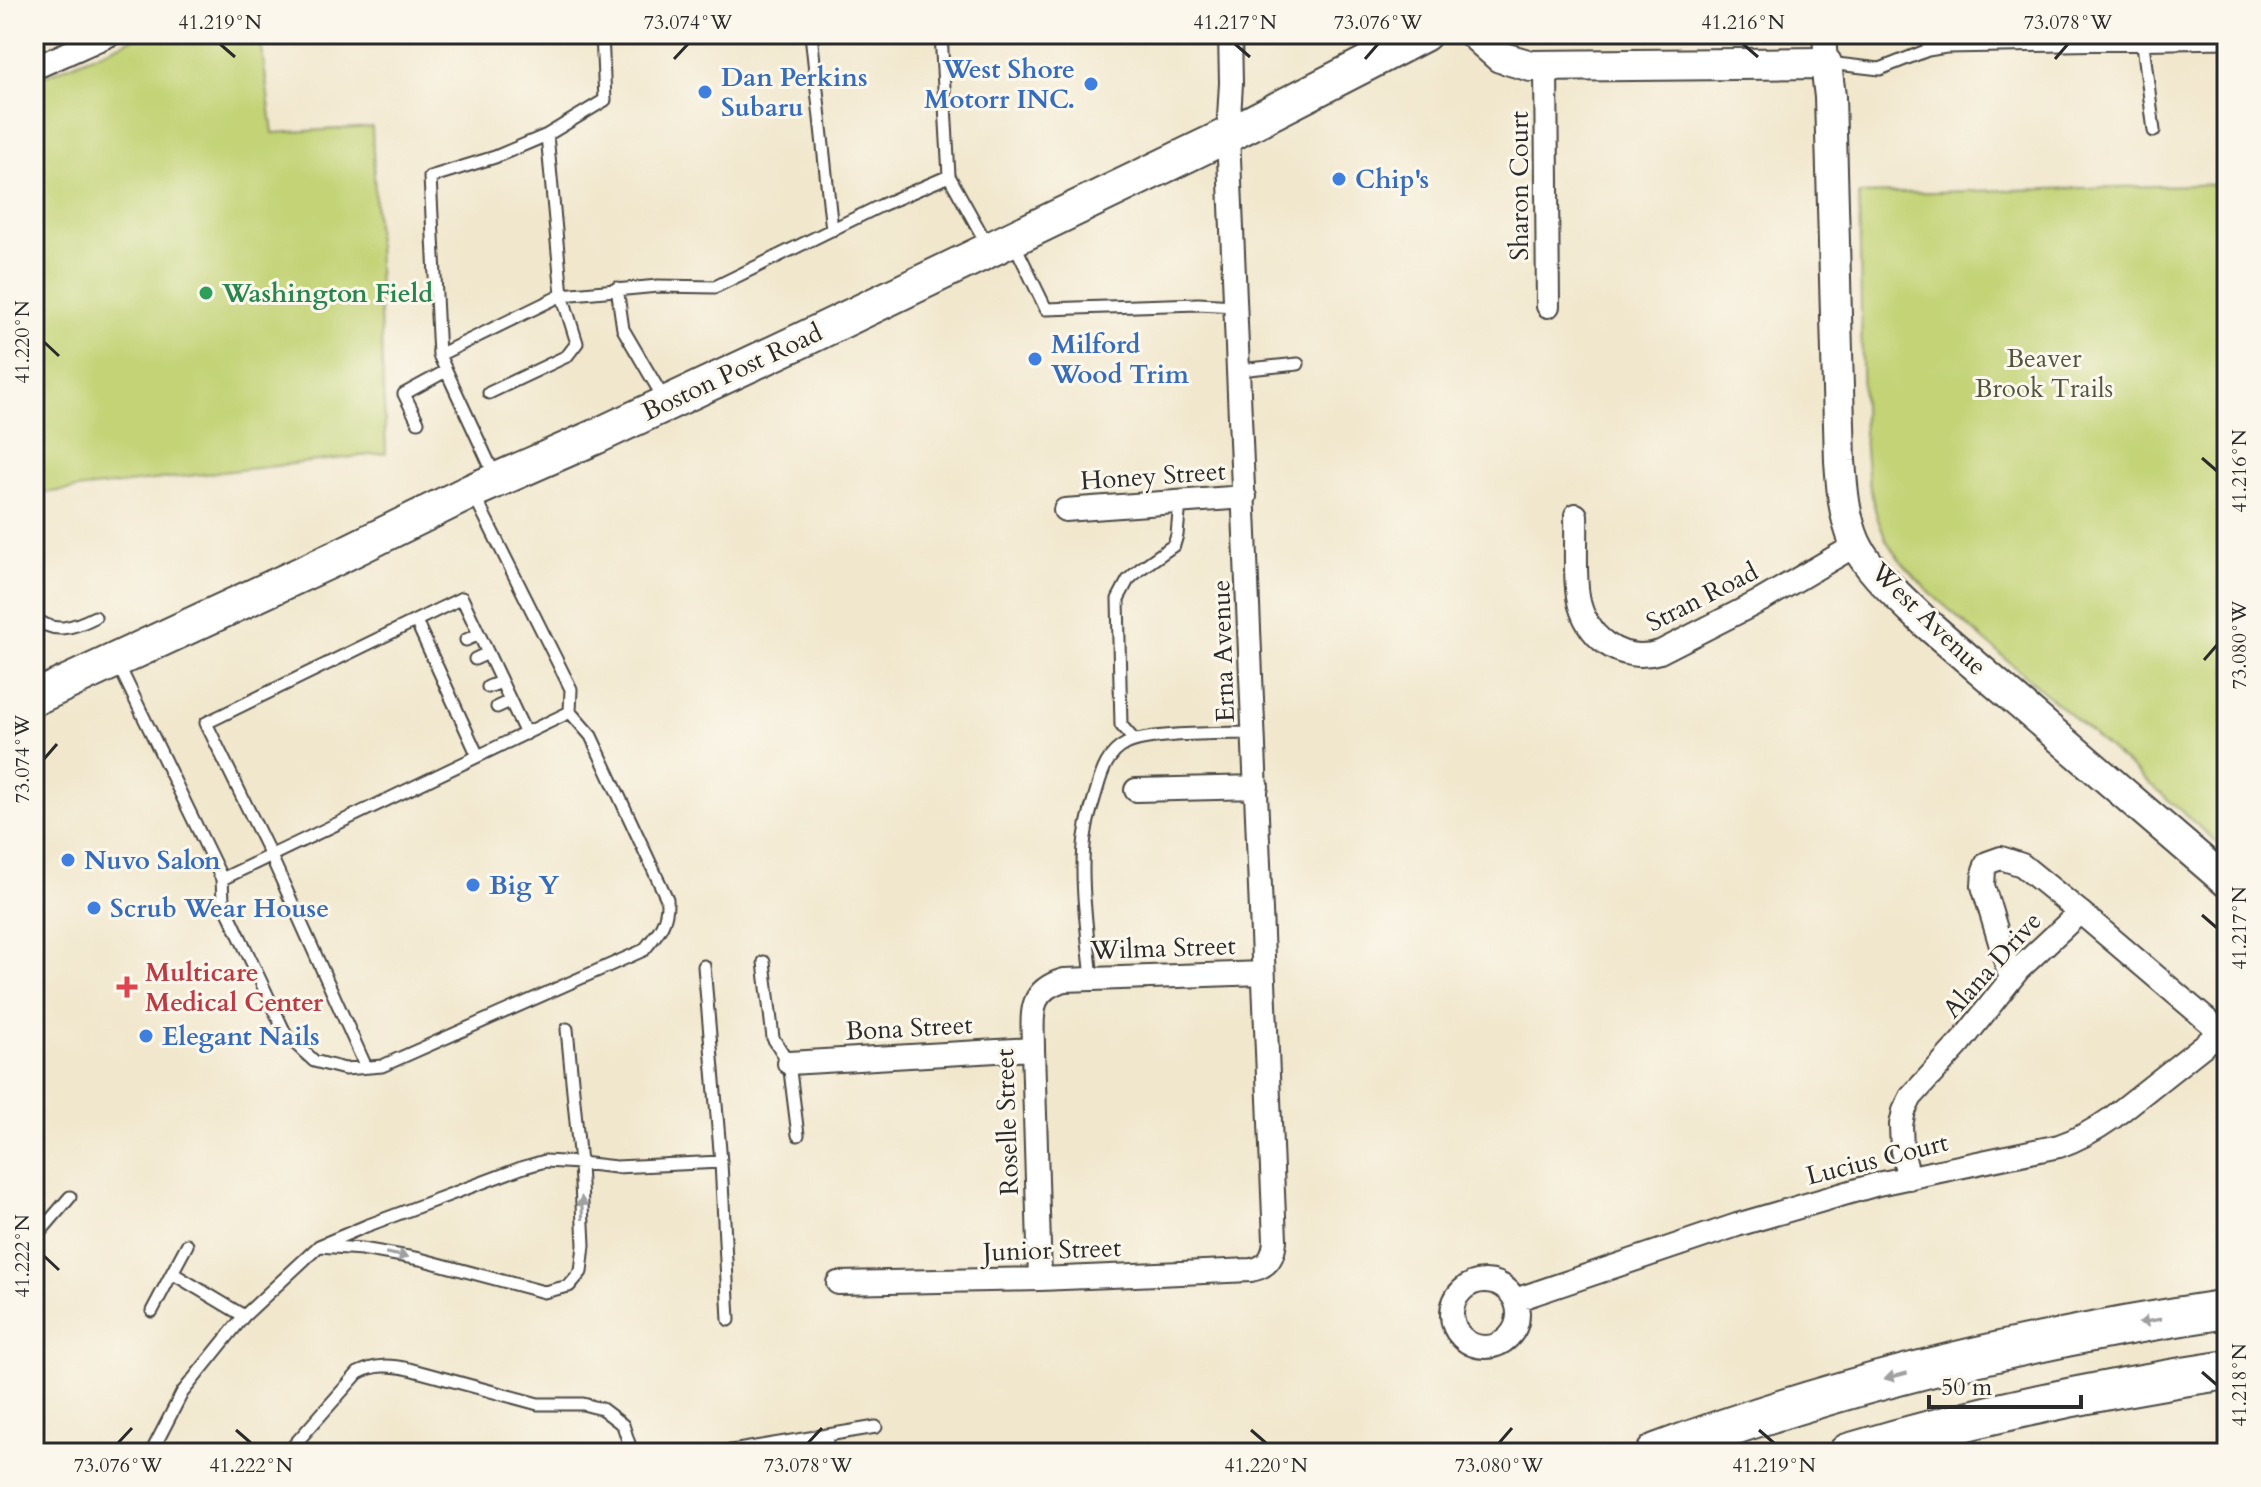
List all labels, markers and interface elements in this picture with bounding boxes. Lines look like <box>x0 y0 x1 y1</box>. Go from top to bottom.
text: 41.219°N <box>178 9 262 36</box>
text: 73.074°W <box>644 9 733 36</box>
text: 41.217°N <box>1193 9 1277 36</box>
text: 73.076°W <box>1334 9 1423 36</box>
text: 41.216°N <box>1701 9 1785 36</box>
text: 73.078°W <box>2024 9 2113 36</box>
place label: West Shore Motorr INC. <box>924 52 1075 117</box>
place label: Dan Perkins Subaru <box>721 60 868 125</box>
marker: West Shore Motorr INC. <box>1082 75 1100 93</box>
marker: Dan Perkins Subaru <box>696 83 714 101</box>
street label: Sharon Court <box>1502 111 1537 261</box>
place label: Chip's <box>1355 162 1429 197</box>
marker: Chip's <box>1330 170 1348 188</box>
place label: Washington Field <box>221 276 433 311</box>
marker: Washington Field <box>197 284 215 302</box>
text: 41.220°N <box>9 300 36 384</box>
street label: Boston Post Road <box>636 315 828 429</box>
place label: Milford Wood Trim <box>1050 327 1189 392</box>
park label: Beaver Brook Trails <box>1975 341 2113 406</box>
marker: Milford Wood Trim <box>1026 350 1044 368</box>
text: 41.216°N <box>2226 429 2253 513</box>
street label: Honey Street <box>1079 453 1227 499</box>
street label: Stran Road <box>1640 554 1764 640</box>
street label: West Avenue <box>1863 554 1995 683</box>
street label: Erna Avenue <box>1203 579 1243 723</box>
text: 73.080°W <box>2226 600 2253 689</box>
text: 73.074°W <box>9 714 36 803</box>
place label: Nuvo Salon <box>84 843 221 878</box>
marker: Nuvo Salon <box>59 851 77 869</box>
place label: Big Y <box>489 868 560 903</box>
marker: Big Y <box>464 876 482 894</box>
text: 41.217°N <box>2226 886 2253 970</box>
place label: Scrub Wear House <box>110 891 329 926</box>
marker: Scrub Wear House <box>85 899 103 917</box>
street label: Alana Drive <box>1935 904 2049 1026</box>
street label: Wilma Street <box>1089 928 1236 968</box>
place label: Multicare Medical Center <box>145 955 324 1020</box>
marker: Multicare Medical Center <box>116 976 138 998</box>
street label: Bona Street <box>845 1007 973 1049</box>
place label: Elegant Nails <box>162 1019 320 1054</box>
marker: Elegant Nails <box>137 1027 155 1045</box>
street label: Roselle Street <box>987 1048 1027 1196</box>
street label: Lucius Court <box>1802 1124 1952 1194</box>
one-way arrow <box>576 1195 589 1220</box>
text: 41.222°N <box>9 1214 36 1298</box>
street label: Junior Street <box>978 1230 1122 1270</box>
one-way arrow <box>385 1249 410 1262</box>
one-way arrow <box>2137 1315 2162 1327</box>
text: 41.218°N <box>2226 1343 2253 1427</box>
scale bar <box>1929 1359 2081 1409</box>
one-way arrow <box>1883 1370 1908 1383</box>
text: 50 m <box>1941 1371 1993 1404</box>
text: 73.076°W <box>74 1452 163 1479</box>
text: 41.222°N <box>209 1452 293 1479</box>
text: 73.078°W <box>764 1452 853 1479</box>
text: 41.220°N <box>1224 1452 1308 1479</box>
text: 73.080°W <box>1455 1452 1544 1479</box>
text: 41.219°N <box>1732 1452 1816 1479</box>

